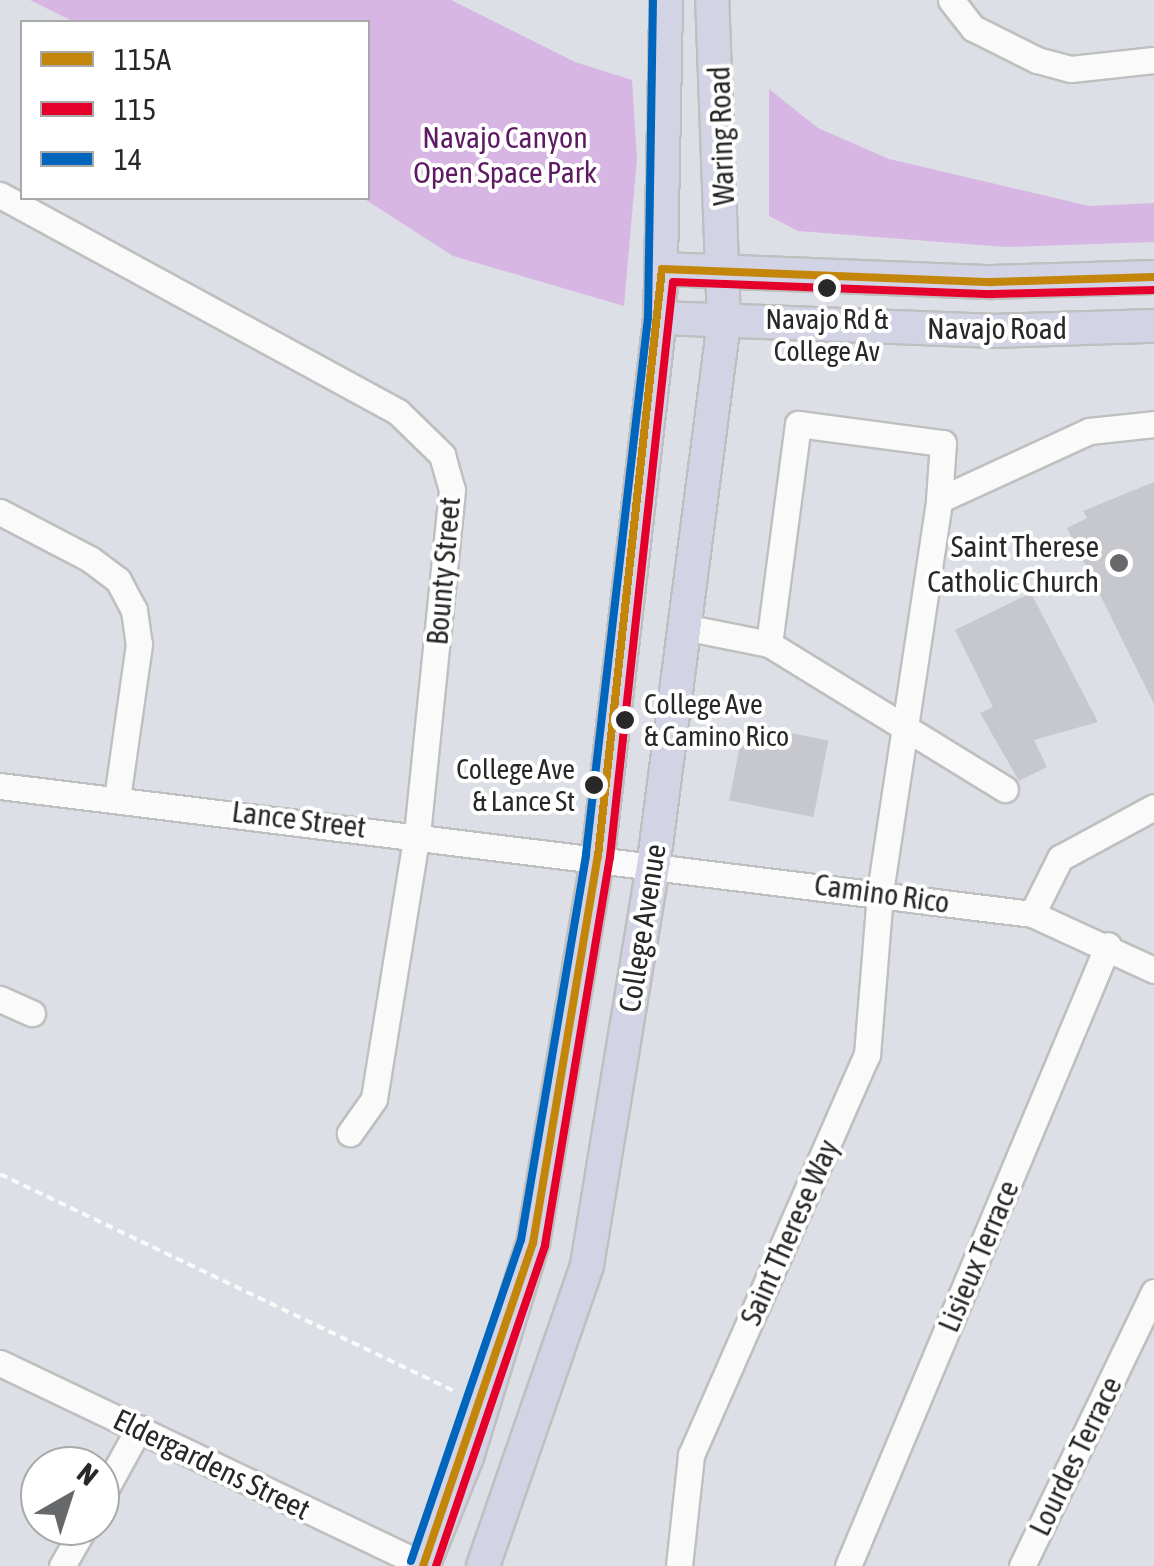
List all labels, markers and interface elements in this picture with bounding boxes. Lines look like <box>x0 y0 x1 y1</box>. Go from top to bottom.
legend <box>20 20 370 200</box>
text: 115A <box>114 42 171 76</box>
street label: Waring Road <box>701 66 741 206</box>
text: 115 <box>114 92 156 126</box>
park label: Navajo Canyon Open Space Park <box>413 119 597 190</box>
text: 14 <box>114 142 142 176</box>
marker: Navajo Rd & College Av <box>817 278 837 298</box>
place label: Navajo Rd & College Av <box>766 302 888 368</box>
street label: Navajo Road <box>927 310 1067 346</box>
street label: Bounty Street <box>419 496 467 646</box>
place label: Saint Therese Catholic Church <box>927 528 1099 598</box>
marker: Saint Therese Catholic Church <box>1108 552 1130 574</box>
place label: College Ave & Camino Rico <box>644 687 789 753</box>
marker: College Ave & Camino Rico <box>615 710 635 730</box>
place label: College Ave & Lance St <box>456 752 575 818</box>
marker: College Ave & Lance St <box>584 775 604 795</box>
street label: Lance Street <box>230 793 368 845</box>
street label: College Avenue <box>611 841 673 1015</box>
street label: Camino Rico <box>812 866 952 920</box>
street label: Saint Therese Way <box>732 1134 846 1330</box>
street label: Lisieux Terrace <box>930 1175 1026 1337</box>
street label: Lourdes Terrace <box>1021 1371 1129 1541</box>
street label: Eldergardens Street <box>108 1401 316 1527</box>
north arrow <box>20 1446 120 1546</box>
text: N <box>71 1457 104 1492</box>

